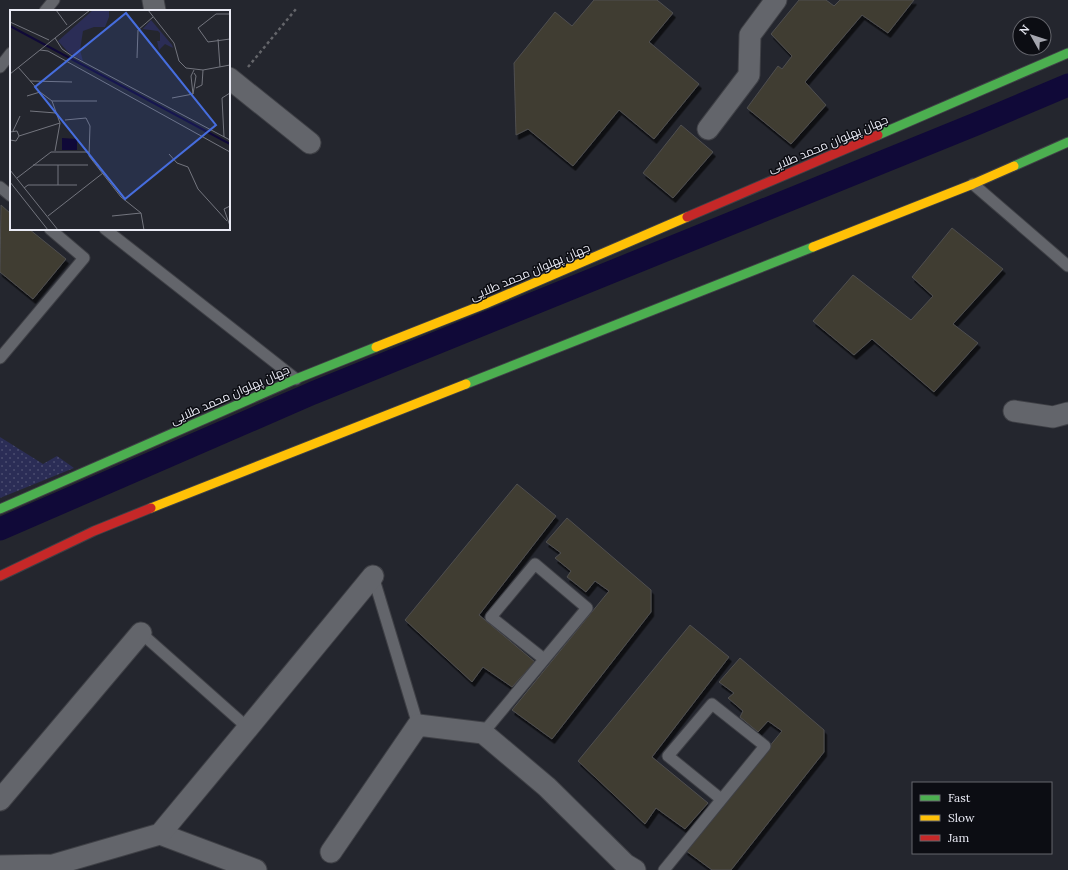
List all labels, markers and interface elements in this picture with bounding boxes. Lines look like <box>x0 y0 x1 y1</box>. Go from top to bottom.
inset map <box>10 10 230 230</box>
north arrow <box>1012 16 1052 56</box>
text: N <box>1016 22 1033 37</box>
street label: جهان پهلوان محمد طلایی <box>766 111 891 177</box>
street label: جهان پهلوان محمد طلایی <box>468 239 593 305</box>
street label: جهان پهلوان محمد طلایی <box>168 361 292 429</box>
legend <box>912 782 1052 854</box>
text: Fast <box>948 790 971 805</box>
text: Slow <box>948 810 975 825</box>
text: Jam <box>947 830 969 845</box>

